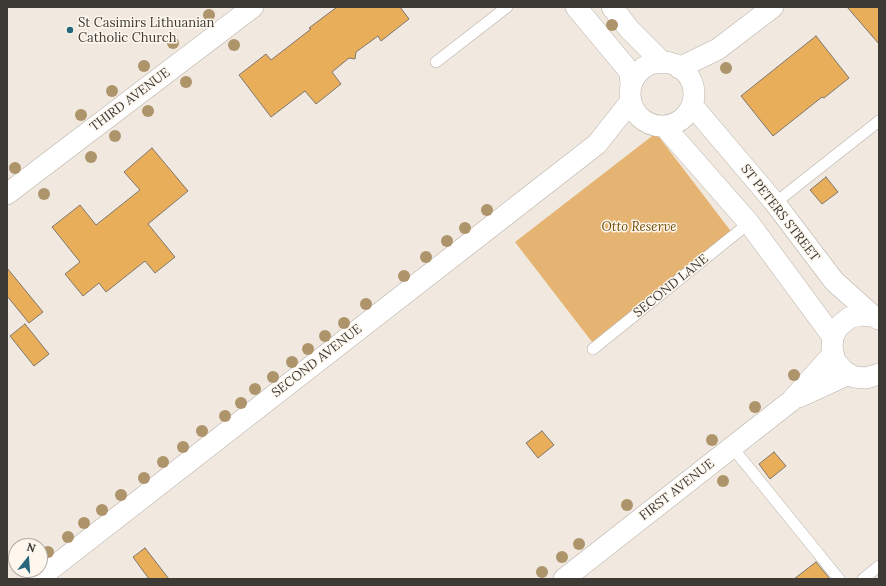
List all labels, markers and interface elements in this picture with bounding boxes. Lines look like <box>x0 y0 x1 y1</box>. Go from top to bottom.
place label: St Casimirs Lithuanian Catholic Church <box>78 15 214 46</box>
marker: St Casimirs Lithuanian Catholic Church <box>65 25 75 35</box>
street label: THIRD AVENUE <box>87 65 173 135</box>
street label: ST PETERS STREET <box>737 161 823 265</box>
park label: Otto Reserve <box>602 219 676 235</box>
street label: SECOND LANE <box>630 251 712 321</box>
street label: SECOND AVENUE <box>269 321 365 401</box>
street label: FIRST AVENUE <box>636 456 718 524</box>
north arrow <box>8 538 48 578</box>
text: N <box>25 540 37 555</box>

